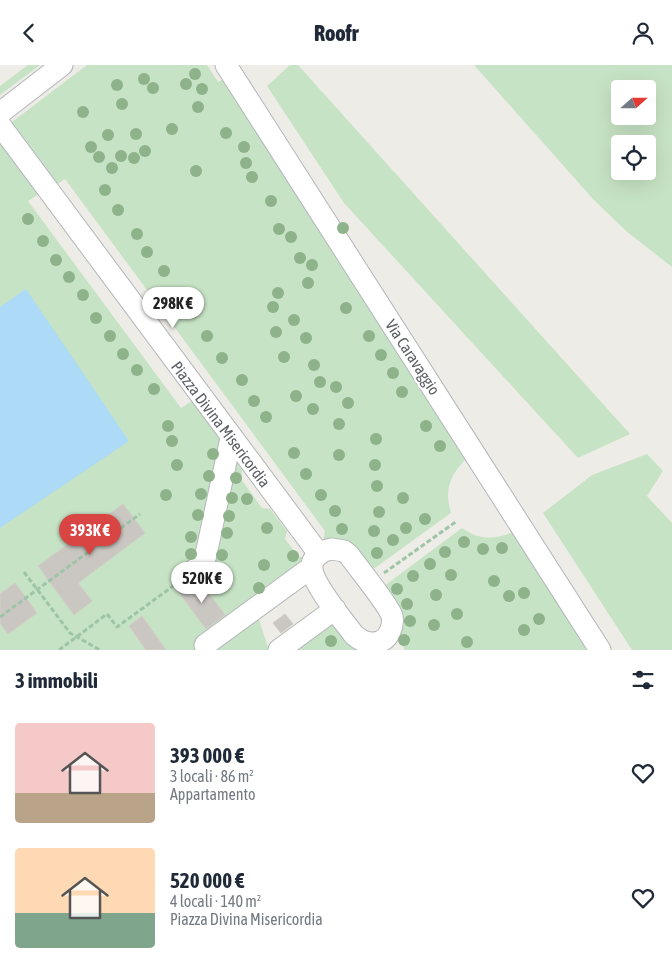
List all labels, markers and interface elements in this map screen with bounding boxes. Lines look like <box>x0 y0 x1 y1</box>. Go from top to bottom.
icon: back <box>15 19 43 47</box>
icon: person <box>629 19 657 47</box>
text: Roofr <box>314 20 358 46</box>
north arrow <box>611 80 656 125</box>
map controls <box>611 80 656 180</box>
button: locate <box>611 135 656 180</box>
pin: 298K € <box>132 287 214 329</box>
text: 298K € <box>153 294 193 312</box>
street label: Via Caravaggio <box>381 316 444 399</box>
street label: Piazza Divina Misericordia <box>168 358 274 490</box>
pin: 393K € <box>49 513 131 556</box>
text: 393K € <box>70 521 110 539</box>
pin: 520K € <box>161 561 243 604</box>
text: 520K € <box>182 569 222 587</box>
icon: filters <box>629 666 657 694</box>
text: 3 immobili <box>15 668 98 692</box>
icon: home <box>55 743 115 803</box>
text: 393 000 € <box>170 743 244 767</box>
icon: heart <box>629 759 657 787</box>
text: 3 locali · 86 m² <box>170 767 254 785</box>
text: Appartamento <box>170 785 256 803</box>
icon: home <box>55 868 115 928</box>
text: 520 000 € <box>170 868 244 892</box>
icon: heart <box>629 884 657 912</box>
text: 4 locali · 140 m² <box>170 892 261 910</box>
text: Piazza Divina Misericordia <box>170 910 323 928</box>

